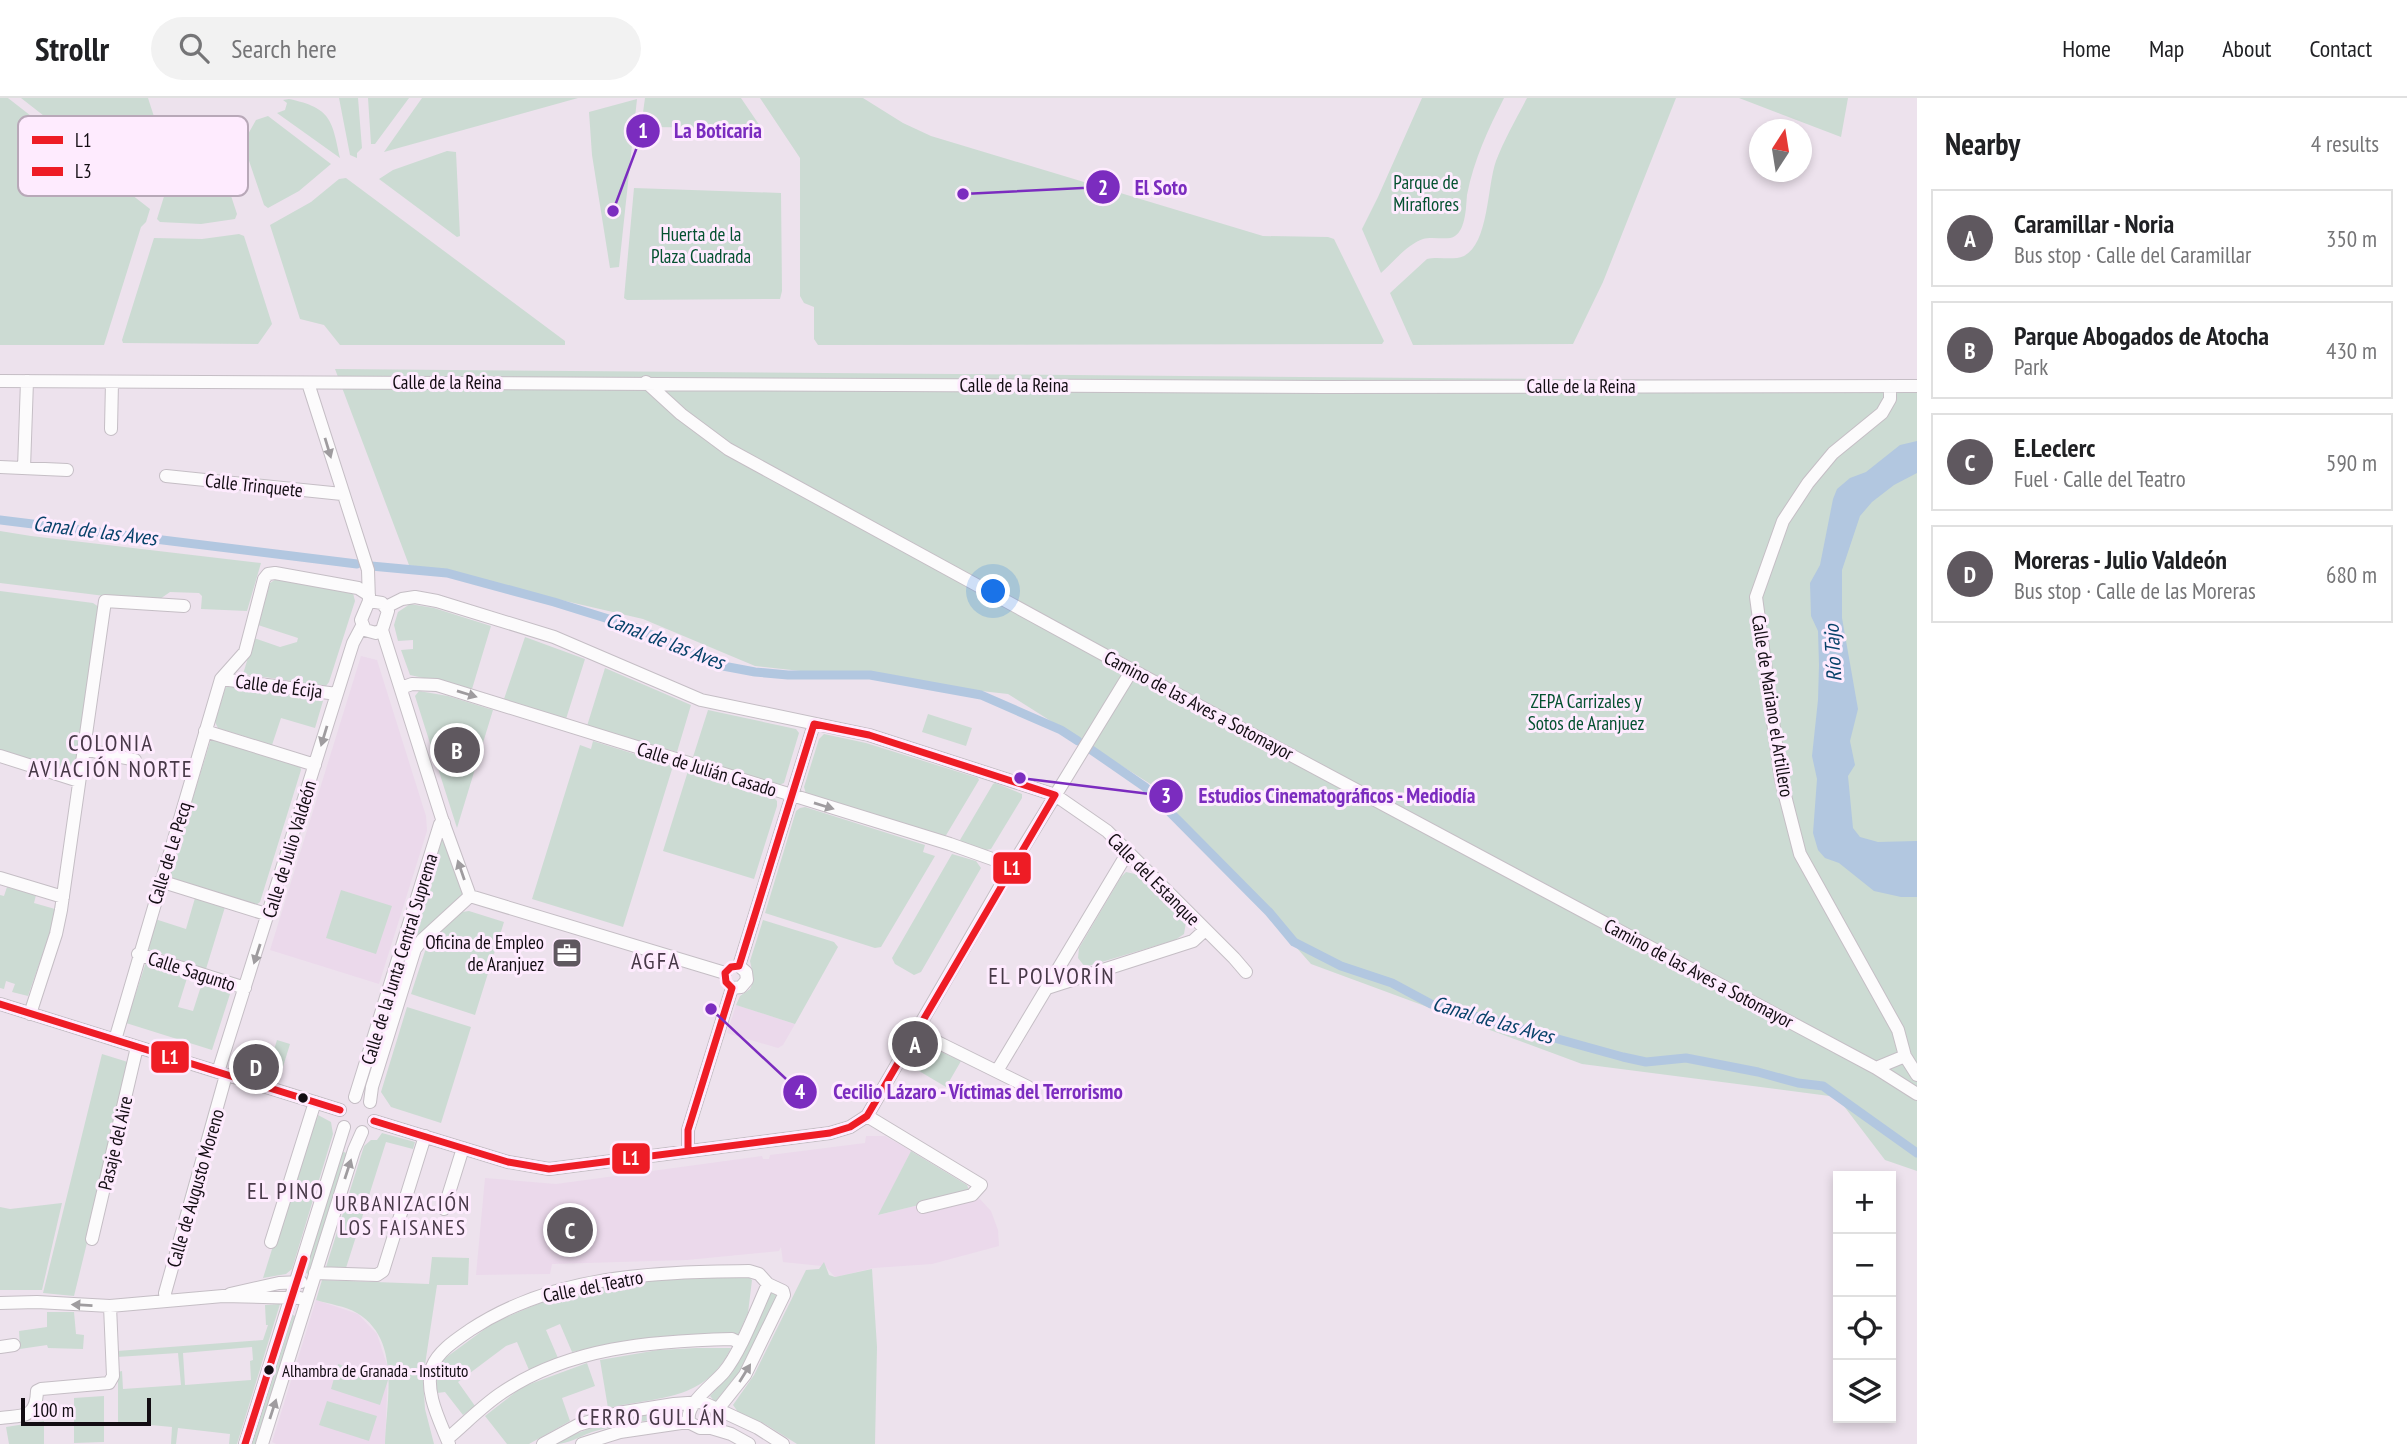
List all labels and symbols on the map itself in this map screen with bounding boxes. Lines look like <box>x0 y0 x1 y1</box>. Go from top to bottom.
callout: La Boticaria <box>625 110 776 152</box>
legend <box>18 116 248 196</box>
text: 1 <box>638 117 648 144</box>
text: La Boticaria <box>674 117 762 144</box>
north arrow <box>1749 119 1812 182</box>
text: L1 <box>75 128 91 152</box>
text: L3 <box>75 159 91 183</box>
callout: El Soto <box>1086 166 1201 208</box>
park label: Parque de Miraflores <box>1393 170 1459 216</box>
text: 2 <box>1098 174 1108 201</box>
text: El Soto <box>1135 174 1187 201</box>
park label: Huerta de la Plaza Cuadrada <box>651 222 751 268</box>
street label: Calle de la Reina <box>392 370 502 394</box>
street label: Calle de la Reina <box>959 373 1069 397</box>
street label: Calle de la Reina <box>1526 374 1636 398</box>
one-way arrow <box>323 438 334 459</box>
street label: Calle Trinquete <box>204 468 304 502</box>
water label: Canal de las Aves <box>32 510 160 552</box>
your location <box>976 574 1010 608</box>
water label: Canal de las Aves <box>602 606 730 676</box>
street label: Calle de Mariano el Artillero <box>1747 613 1799 799</box>
water label: Río Tajo <box>1817 622 1847 682</box>
street label: Camino de las Aves a Sotomayor <box>1100 645 1298 766</box>
street label: Calle de Écija <box>234 669 324 703</box>
park label: ZEPA Carrizales y Sotos de Aranjuez <box>1528 689 1644 735</box>
one-way arrow <box>456 690 477 700</box>
pin: B <box>434 724 480 776</box>
one-way arrow <box>318 726 329 747</box>
district label: COLONIA AVIACIÓN NORTE <box>28 728 194 783</box>
street label: Calle de Julián Casado <box>634 736 780 802</box>
callout: Estudios Cinematográficos - Mediodía <box>1149 775 1491 817</box>
street label: Calle de Julio Valdeón <box>257 777 321 921</box>
text: 3 <box>1161 782 1171 809</box>
text: Estudios Cinematográficos - Mediodía <box>1199 782 1476 809</box>
street label: Calle de Le Pecq <box>142 799 196 907</box>
one-way arrow <box>814 801 835 811</box>
street label: Calle del Estanque <box>1103 828 1205 930</box>
street label: Calle de la Junta Central Suprema <box>355 851 443 1067</box>
line badge: L1 <box>992 851 1032 885</box>
text: L1 <box>1003 856 1021 880</box>
one-way arrow <box>455 859 466 880</box>
street label: Camino de las Aves a Sotomayor <box>1600 913 1798 1034</box>
place label: Oficina de Empleo de Aranjuez <box>425 930 544 976</box>
office icon: Oficina de Empleo de Aranjuez <box>550 936 584 970</box>
one-way arrow <box>251 943 261 964</box>
street label: Calle Sagunto <box>145 946 239 996</box>
district label: AGFA <box>631 946 681 975</box>
district label: EL POLVORÍN <box>988 961 1116 990</box>
water label: Canal de las Aves <box>1430 989 1558 1050</box>
pin: A <box>892 1018 938 1070</box>
line badge: L1 <box>150 1040 190 1074</box>
pin: D <box>233 1041 279 1093</box>
text: L1 <box>161 1045 179 1069</box>
callout: Cecilio Lázaro - Víctimas del Terrorismo <box>782 1071 1138 1113</box>
text: 4 <box>795 1078 805 1105</box>
text: Cecilio Lázaro - Víctimas del Terrorismo <box>833 1078 1123 1105</box>
unlabelled marker <box>296 1091 310 1105</box>
street label: Pasaje del Aire <box>93 1093 138 1192</box>
street label: Calle de Augusto Moreno <box>161 1106 229 1270</box>
line badge: L1 <box>611 1142 651 1175</box>
text: L1 <box>622 1146 640 1170</box>
one-way arrow <box>343 1159 354 1180</box>
district label: EL PINO <box>247 1176 325 1205</box>
district label: URBANIZACIÓN LOS FAISANES <box>335 1190 471 1241</box>
pin: C <box>547 1204 593 1256</box>
street label: Calle del Teatro <box>541 1265 645 1307</box>
one-way arrow <box>70 1299 92 1310</box>
place label: Alhambra de Granada - Instituto <box>282 1360 468 1382</box>
marker: Alhambra de Granada - Instituto <box>262 1363 276 1377</box>
one-way arrow <box>739 1363 752 1382</box>
scale bar <box>21 1395 150 1427</box>
one-way arrow <box>268 1399 278 1420</box>
district label: CERRO GULLÁN <box>577 1402 727 1431</box>

